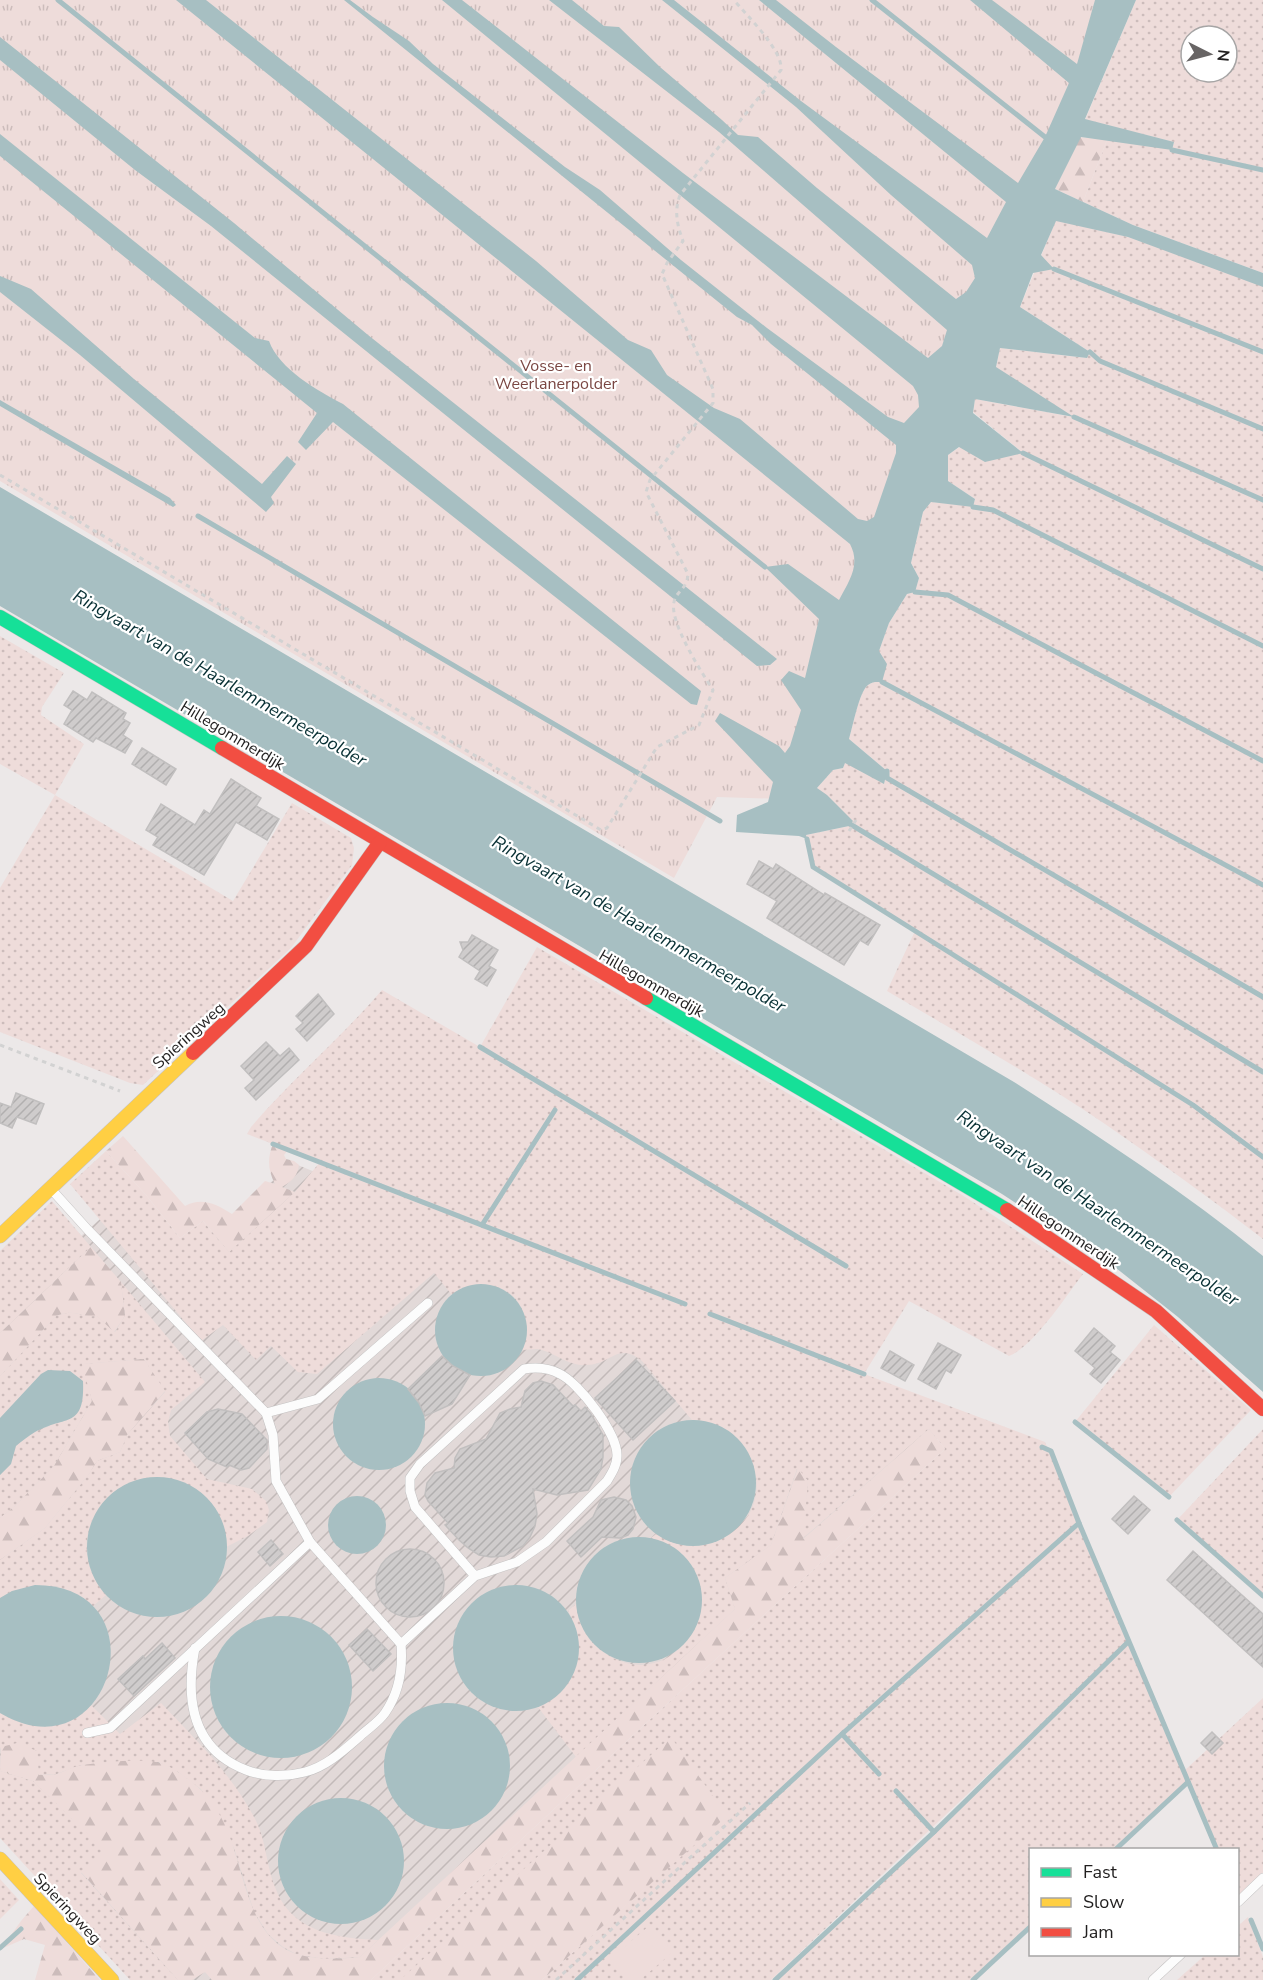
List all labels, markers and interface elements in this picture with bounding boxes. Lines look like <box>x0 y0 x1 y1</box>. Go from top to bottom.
north arrow <box>1179 24 1239 84</box>
text: N <box>1211 48 1234 63</box>
park label: Vosse- en Weerlanerpolder <box>495 355 617 395</box>
water label: Ringvaart van de Haarlemmermeerpolder <box>69 584 372 772</box>
street label: Hillegommerdijk <box>176 696 290 776</box>
water label: Ringvaart van de Haarlemmermeerpolder <box>488 830 791 1018</box>
street label: Hillegommerdijk <box>595 945 709 1023</box>
street label: Spieringweg <box>148 997 230 1074</box>
water label: Ringvaart van de Haarlemmermeerpolder <box>952 1104 1244 1312</box>
street label: Hillegommerdijk <box>1013 1191 1124 1276</box>
legend <box>1029 1848 1239 1956</box>
text: Fast <box>1083 1860 1118 1884</box>
street label: Spieringweg <box>28 1868 106 1949</box>
text: Slow <box>1083 1890 1124 1914</box>
text: Jam <box>1082 1920 1114 1944</box>

